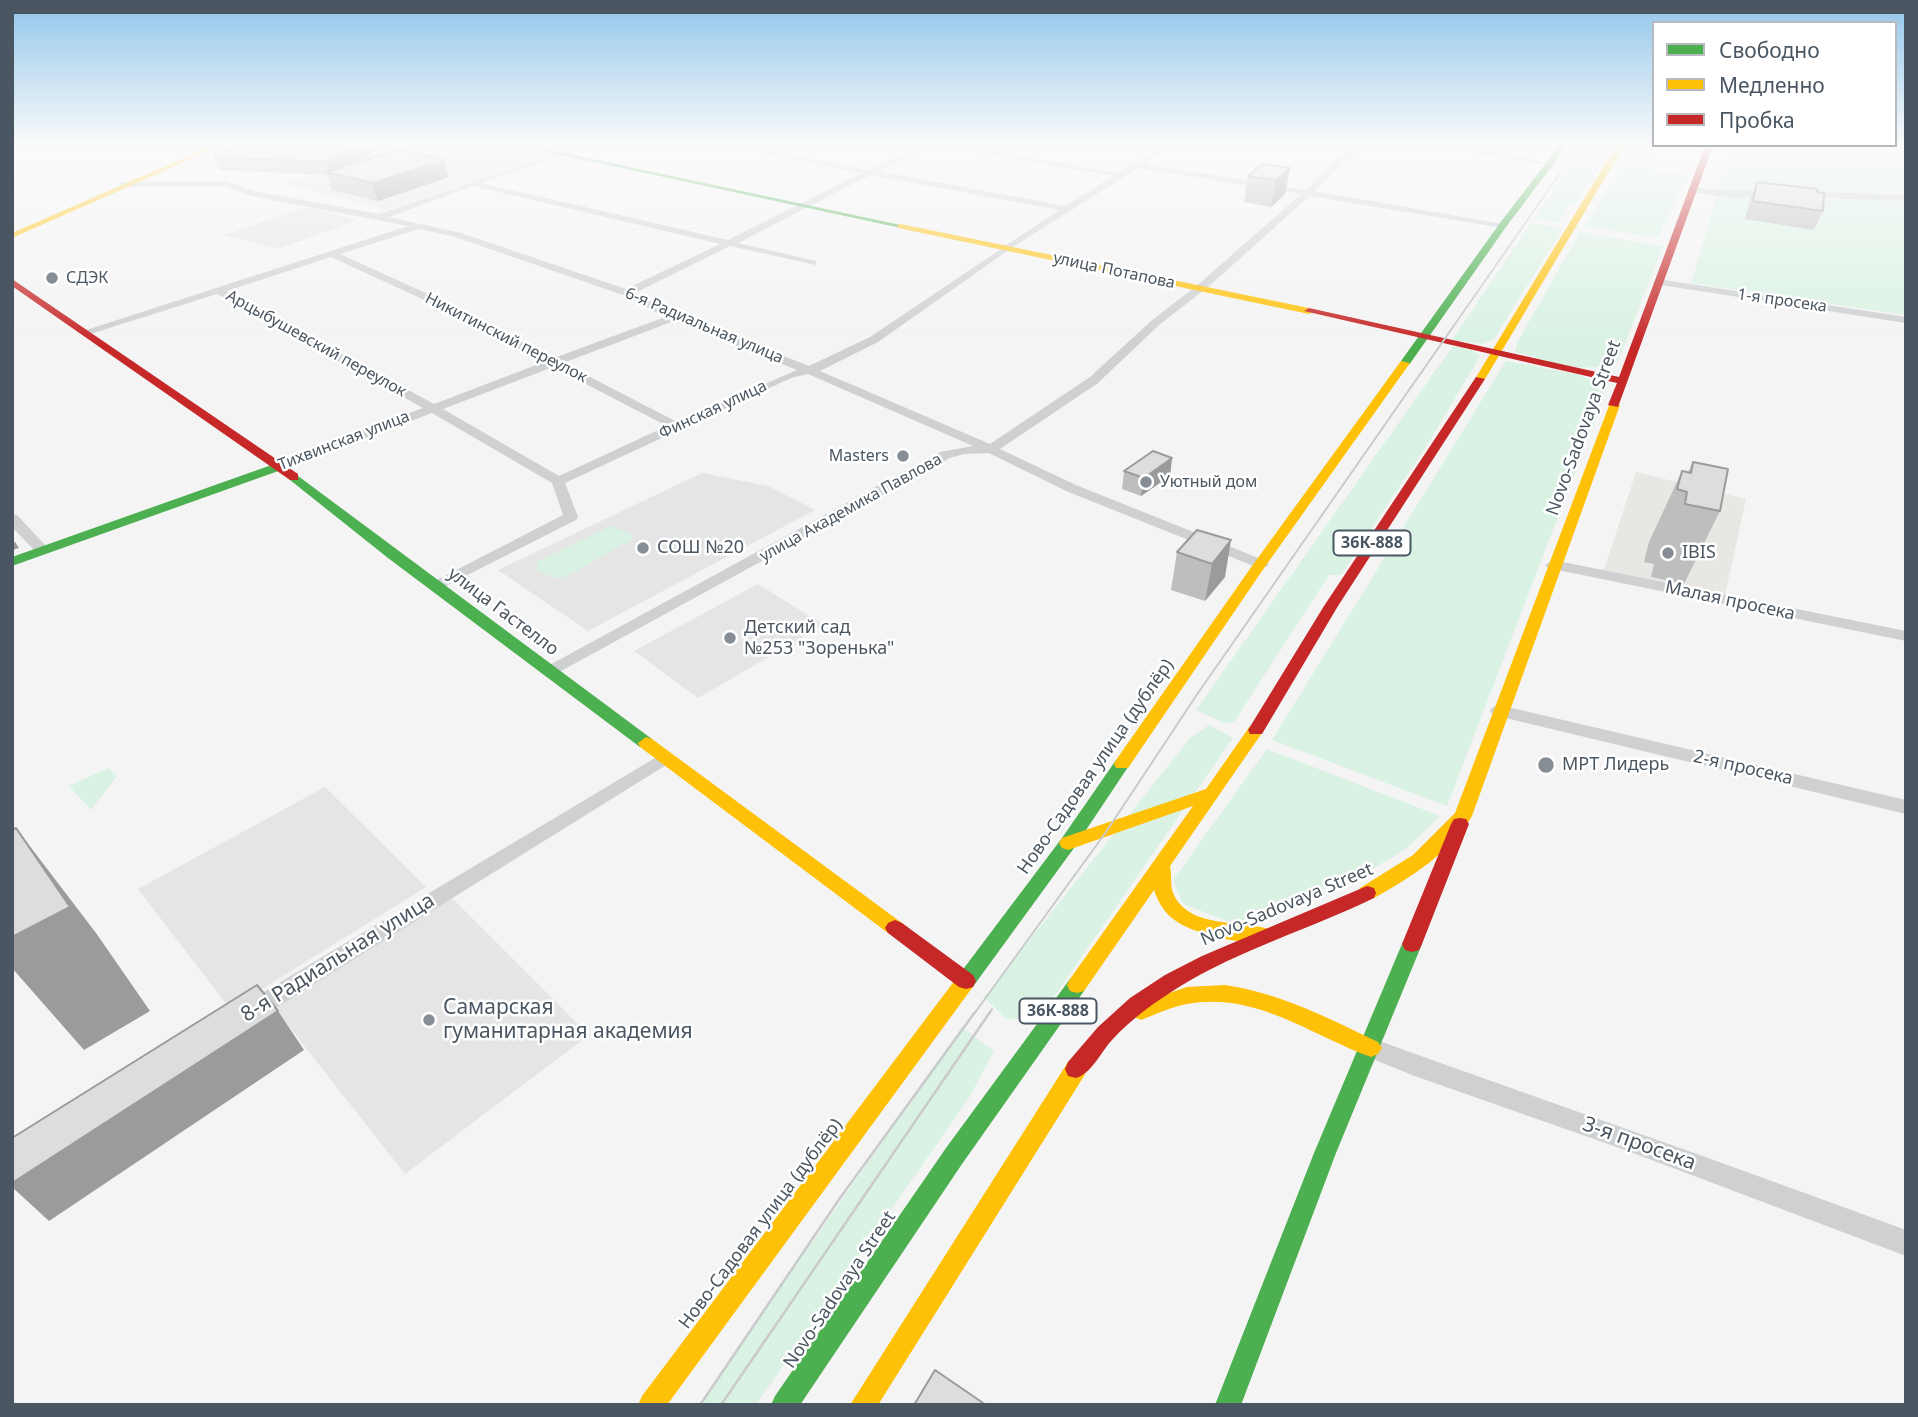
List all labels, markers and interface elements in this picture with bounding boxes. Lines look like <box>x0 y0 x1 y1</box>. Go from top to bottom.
legend <box>1652 21 1897 147</box>
text: Свободно <box>1719 36 1820 64</box>
text: Медленно <box>1719 71 1825 99</box>
text: Пробка <box>1719 106 1795 134</box>
street label: улица Потапова <box>1051 249 1177 293</box>
place label: СДЭК <box>66 268 108 288</box>
marker: СДЭК <box>44 270 60 286</box>
street label: 6-я Радиальная улица <box>622 284 786 368</box>
street label: 1-я просека <box>1736 285 1828 317</box>
street label: Арцыбушевский переулок <box>223 286 409 402</box>
street label: Никитинский переулок <box>422 289 590 387</box>
street label: Novo-Sadovaya Street <box>1542 337 1626 519</box>
street label: Финская улица <box>656 377 770 443</box>
street label: Тихвинская улица <box>276 407 412 475</box>
place label: Masters <box>829 446 889 466</box>
marker: Masters <box>895 448 911 464</box>
street label: улица Академика Павлова <box>757 450 945 566</box>
place label: Уютный дом <box>1160 472 1257 492</box>
marker: Уютный дом <box>1138 474 1154 490</box>
road number: 36К-888 <box>1334 530 1410 556</box>
place label: СОШ №20 <box>657 537 744 559</box>
marker: СОШ №20 <box>635 540 651 556</box>
place label: IBIS <box>1682 542 1716 564</box>
marker: IBIS <box>1660 545 1676 561</box>
street label: улица Гастелло <box>443 563 563 661</box>
street label: Малая просека <box>1663 577 1797 625</box>
place label: Детский сад №253 "Зоренька" <box>744 617 894 660</box>
marker: Детский сад №253 "Зоренька" <box>722 630 738 646</box>
street label: Ново-Садовая улица (дублёр) <box>1013 655 1179 879</box>
street label: 2-я просека <box>1691 746 1795 790</box>
place label: МРТ Лидерь <box>1562 754 1669 776</box>
marker: МРТ Лидерь <box>1536 755 1556 775</box>
street label: Novo-Sadovaya Street <box>1198 859 1376 951</box>
street label: 8-я Радиальная улица <box>237 888 439 1028</box>
place label: Самарская гуманитарная академия <box>443 995 693 1045</box>
road number: 36К-888 <box>1020 998 1096 1023</box>
marker: Самарская гуманитарная академия <box>421 1012 437 1028</box>
street label: 3-я просека <box>1579 1112 1699 1176</box>
street label: Ново-Садовая улица (дублёр) <box>675 1115 847 1333</box>
street label: Novo-Sadovaya Street <box>779 1207 901 1373</box>

